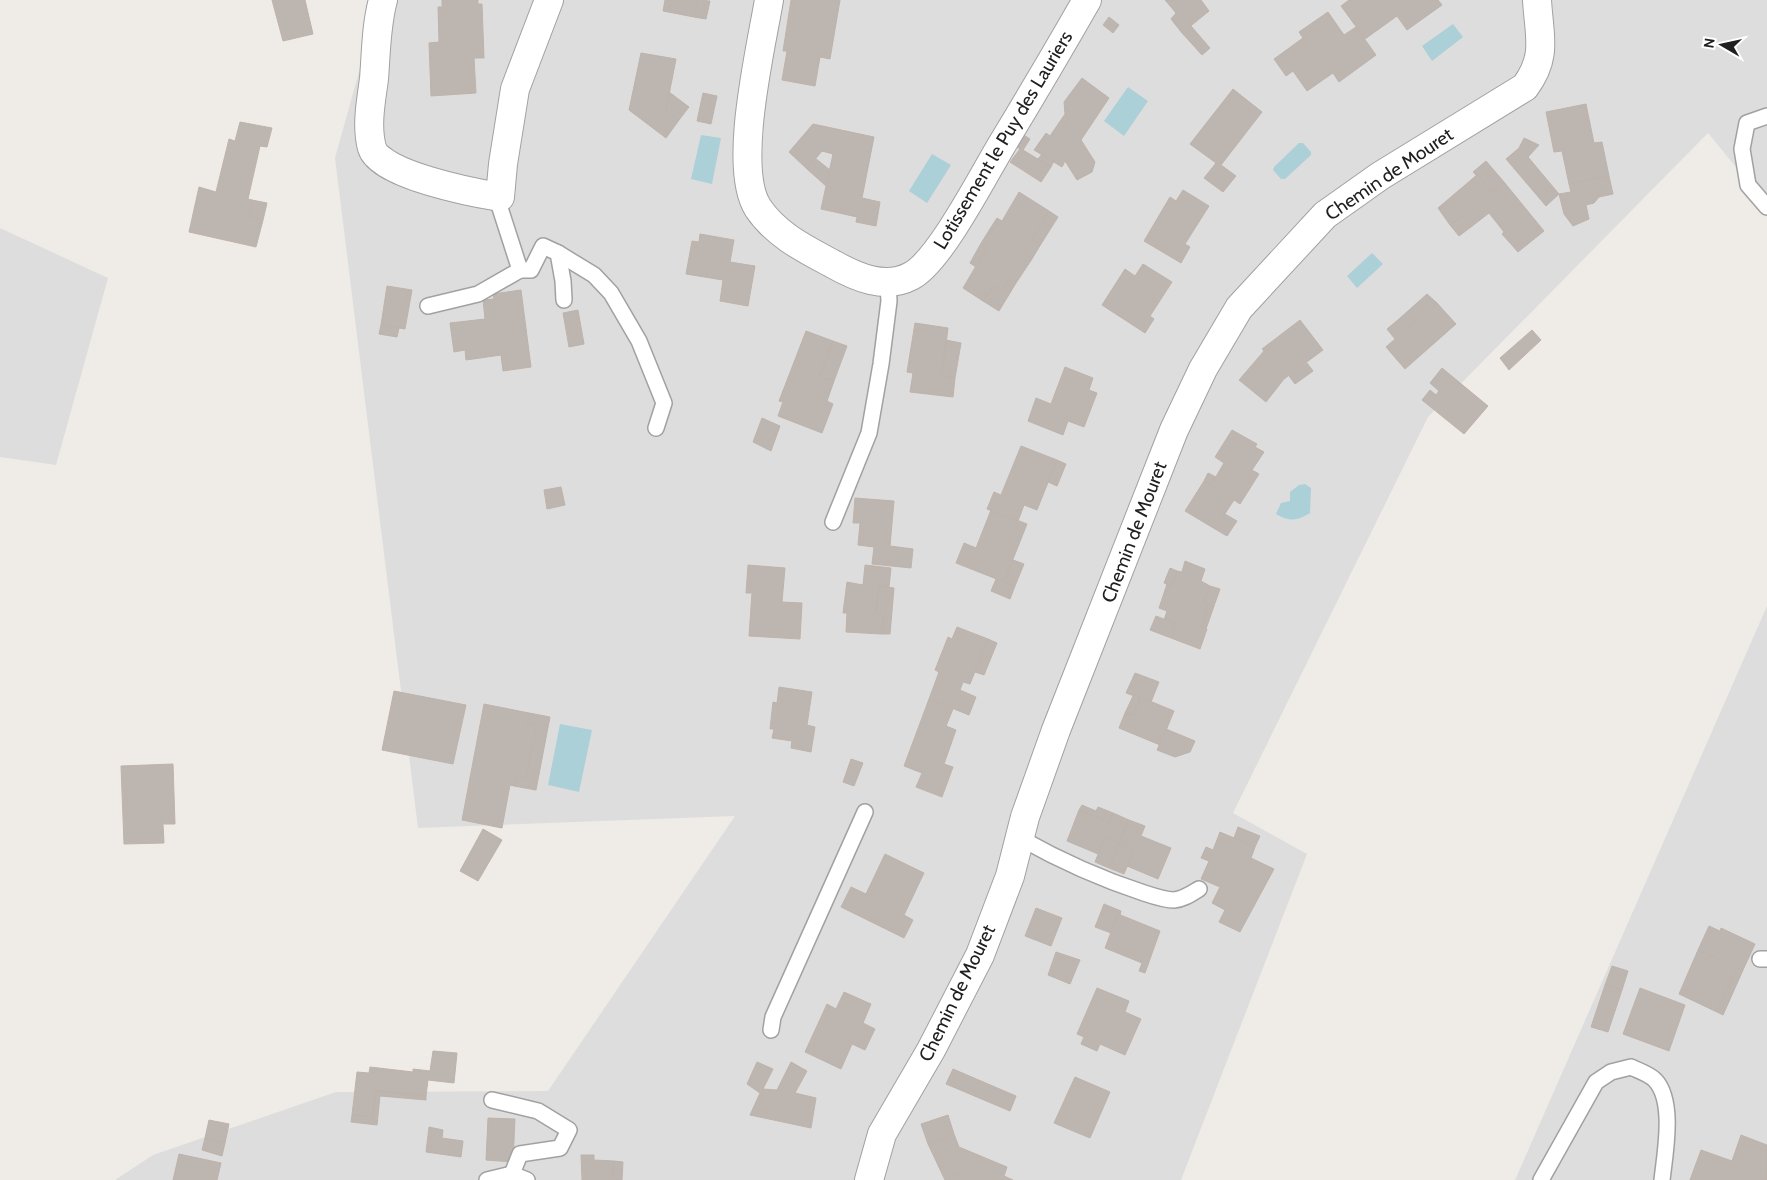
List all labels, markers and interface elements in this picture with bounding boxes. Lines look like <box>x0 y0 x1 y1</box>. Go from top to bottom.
north arrow <box>1697 20 1747 70</box>
street label: Lotissement le Puy des Lauriers <box>929 27 1077 253</box>
text: N <box>1699 37 1719 49</box>
street label: Chemin de Mouret <box>1321 122 1458 225</box>
street label: Chemin de Mouret <box>1096 458 1172 606</box>
street label: Chemin de Mouret <box>914 920 1000 1065</box>

